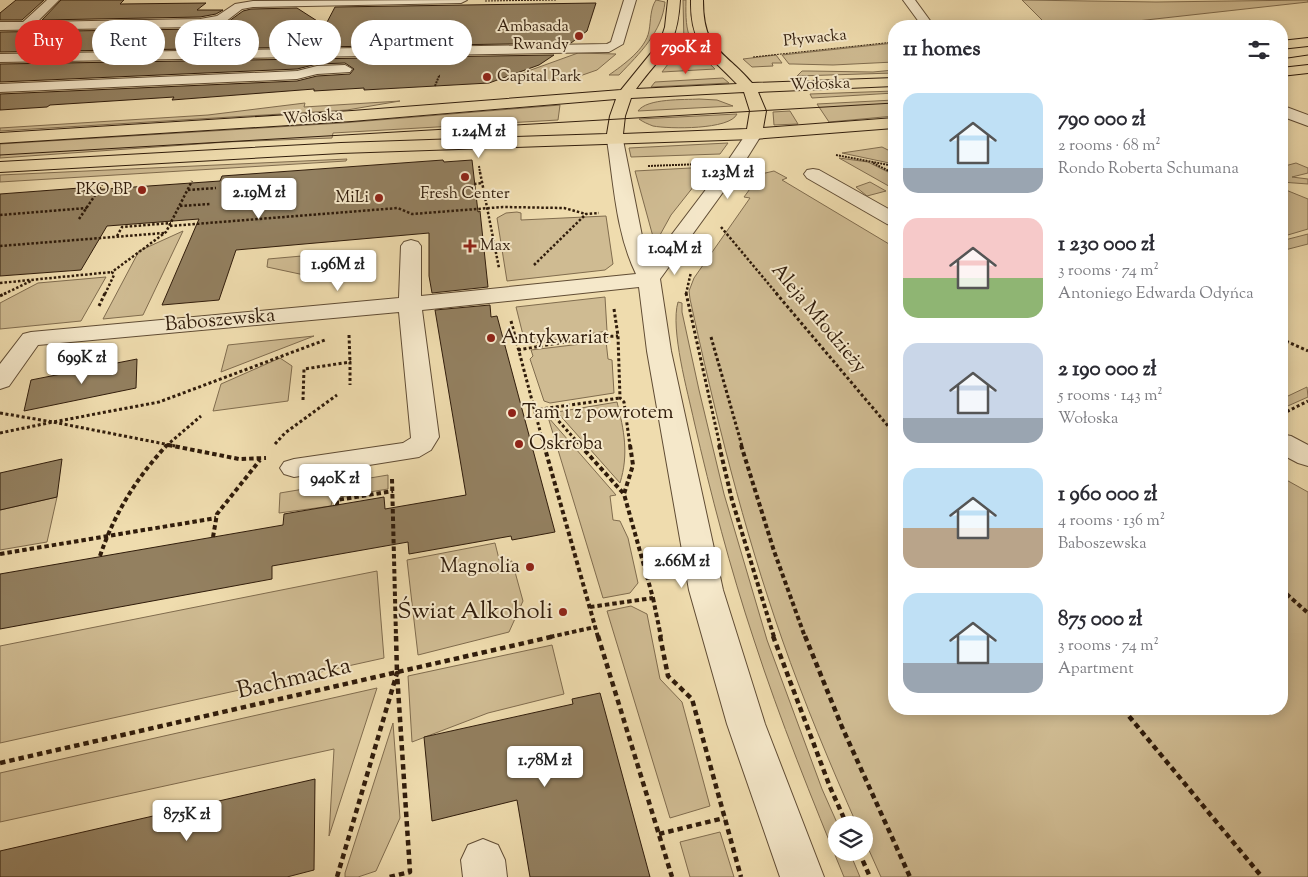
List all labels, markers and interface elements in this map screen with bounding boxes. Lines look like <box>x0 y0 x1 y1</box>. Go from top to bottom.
place label: Ambasada Rwandy <box>497 16 570 57</box>
chip: Buy <box>15 20 82 65</box>
chip: Rent <box>92 20 165 65</box>
chip: Filters <box>175 20 259 65</box>
chip: New <box>269 20 341 65</box>
chip: Apartment <box>351 20 472 65</box>
street label: Pływacka <box>782 24 849 54</box>
marker: Ambasada Rwandy <box>573 30 585 42</box>
pin: 790K zł <box>640 32 732 75</box>
text: 11 homes <box>903 35 981 65</box>
icon: filters <box>1245 36 1273 64</box>
text: 790K zł <box>661 37 711 60</box>
place label: Capital Park <box>497 66 582 89</box>
marker: Capital Park <box>481 71 493 83</box>
street label: Wołoska <box>789 72 851 98</box>
street label: Wołoska <box>282 104 345 132</box>
text: 790 000 zł <box>1058 105 1146 135</box>
icon: home <box>943 113 1003 173</box>
pin: 1.24M zł <box>427 116 531 159</box>
text: 1.24M zł <box>452 121 506 144</box>
text: 2 rooms · 68 m² <box>1058 135 1161 158</box>
pin: 1.23M zł <box>676 158 780 200</box>
text: Rondo Roberta Schumana <box>1058 158 1239 181</box>
text: 1.23M zł <box>702 162 754 185</box>
marker: Fresh Center <box>459 171 471 183</box>
pin: 2.19M zł <box>207 178 311 220</box>
place label: PKO BP <box>76 179 132 202</box>
text: 2.19M zł <box>232 182 286 205</box>
place label: Fresh Center <box>420 183 510 206</box>
marker: PKO BP <box>136 184 148 196</box>
place label: MiLi <box>336 187 369 210</box>
marker: MiLi <box>373 192 385 204</box>
text: 1 230 000 zł <box>1058 230 1155 260</box>
pin: 1.04M zł <box>623 234 727 276</box>
place label: Max <box>480 235 511 258</box>
text: 1.04M zł <box>648 238 702 261</box>
icon: home <box>943 238 1003 298</box>
marker: Max <box>464 240 476 252</box>
pin: 1.96M zł <box>286 250 390 292</box>
text: 1.96M zł <box>311 254 365 277</box>
street label: Aleja Młodzieży <box>763 258 873 380</box>
text: 3 rooms · 74 m² <box>1058 260 1159 283</box>
text: Antoniego Edwarda Odyńca <box>1058 283 1254 306</box>
street label: Baboszewska <box>164 302 276 340</box>
place label: Antykwariat <box>501 324 609 353</box>
marker: Antykwariat <box>485 332 497 344</box>
pin: 699K zł <box>36 342 128 385</box>
text: 699K zł <box>57 347 107 370</box>
text: 2 190 000 zł <box>1058 355 1157 385</box>
icon: home <box>943 363 1003 423</box>
text: 5 rooms · 143 m² <box>1058 385 1163 408</box>
place label: Tam i z powrotem <box>522 399 674 428</box>
marker: Tam i z powrotem <box>506 407 518 419</box>
text: Wołoska <box>1058 408 1118 431</box>
place label: Oskroba <box>529 430 603 459</box>
marker: Oskroba <box>513 438 525 450</box>
pin: 940K zł <box>289 464 381 506</box>
text: 940K zł <box>310 468 360 491</box>
text: 1 960 000 zł <box>1058 480 1157 510</box>
icon: home <box>943 488 1003 548</box>
text: 4 rooms · 136 m² <box>1058 510 1165 533</box>
text: Baboszewska <box>1058 533 1147 556</box>
pin: 2.66M zł <box>630 546 734 589</box>
text: 2.66M zł <box>654 551 710 574</box>
place label: Magnolia <box>440 553 520 582</box>
marker: Magnolia <box>524 561 536 573</box>
place label: Świat Alkoholi <box>397 595 553 629</box>
text: 875 000 zł <box>1058 605 1142 635</box>
marker: Świat Alkoholi <box>557 606 569 618</box>
icon: home <box>943 613 1003 673</box>
text: 3 rooms · 74 m² <box>1058 635 1159 658</box>
street label: Bachmacka <box>234 649 354 709</box>
text: Apartment <box>1058 658 1134 681</box>
pin: 1.78M zł <box>493 746 597 788</box>
text: 1.78M zł <box>518 750 572 773</box>
pin: 875K zł <box>141 800 233 842</box>
text: 875K zł <box>164 804 211 827</box>
map controls <box>828 816 873 861</box>
button: layers <box>828 816 873 861</box>

